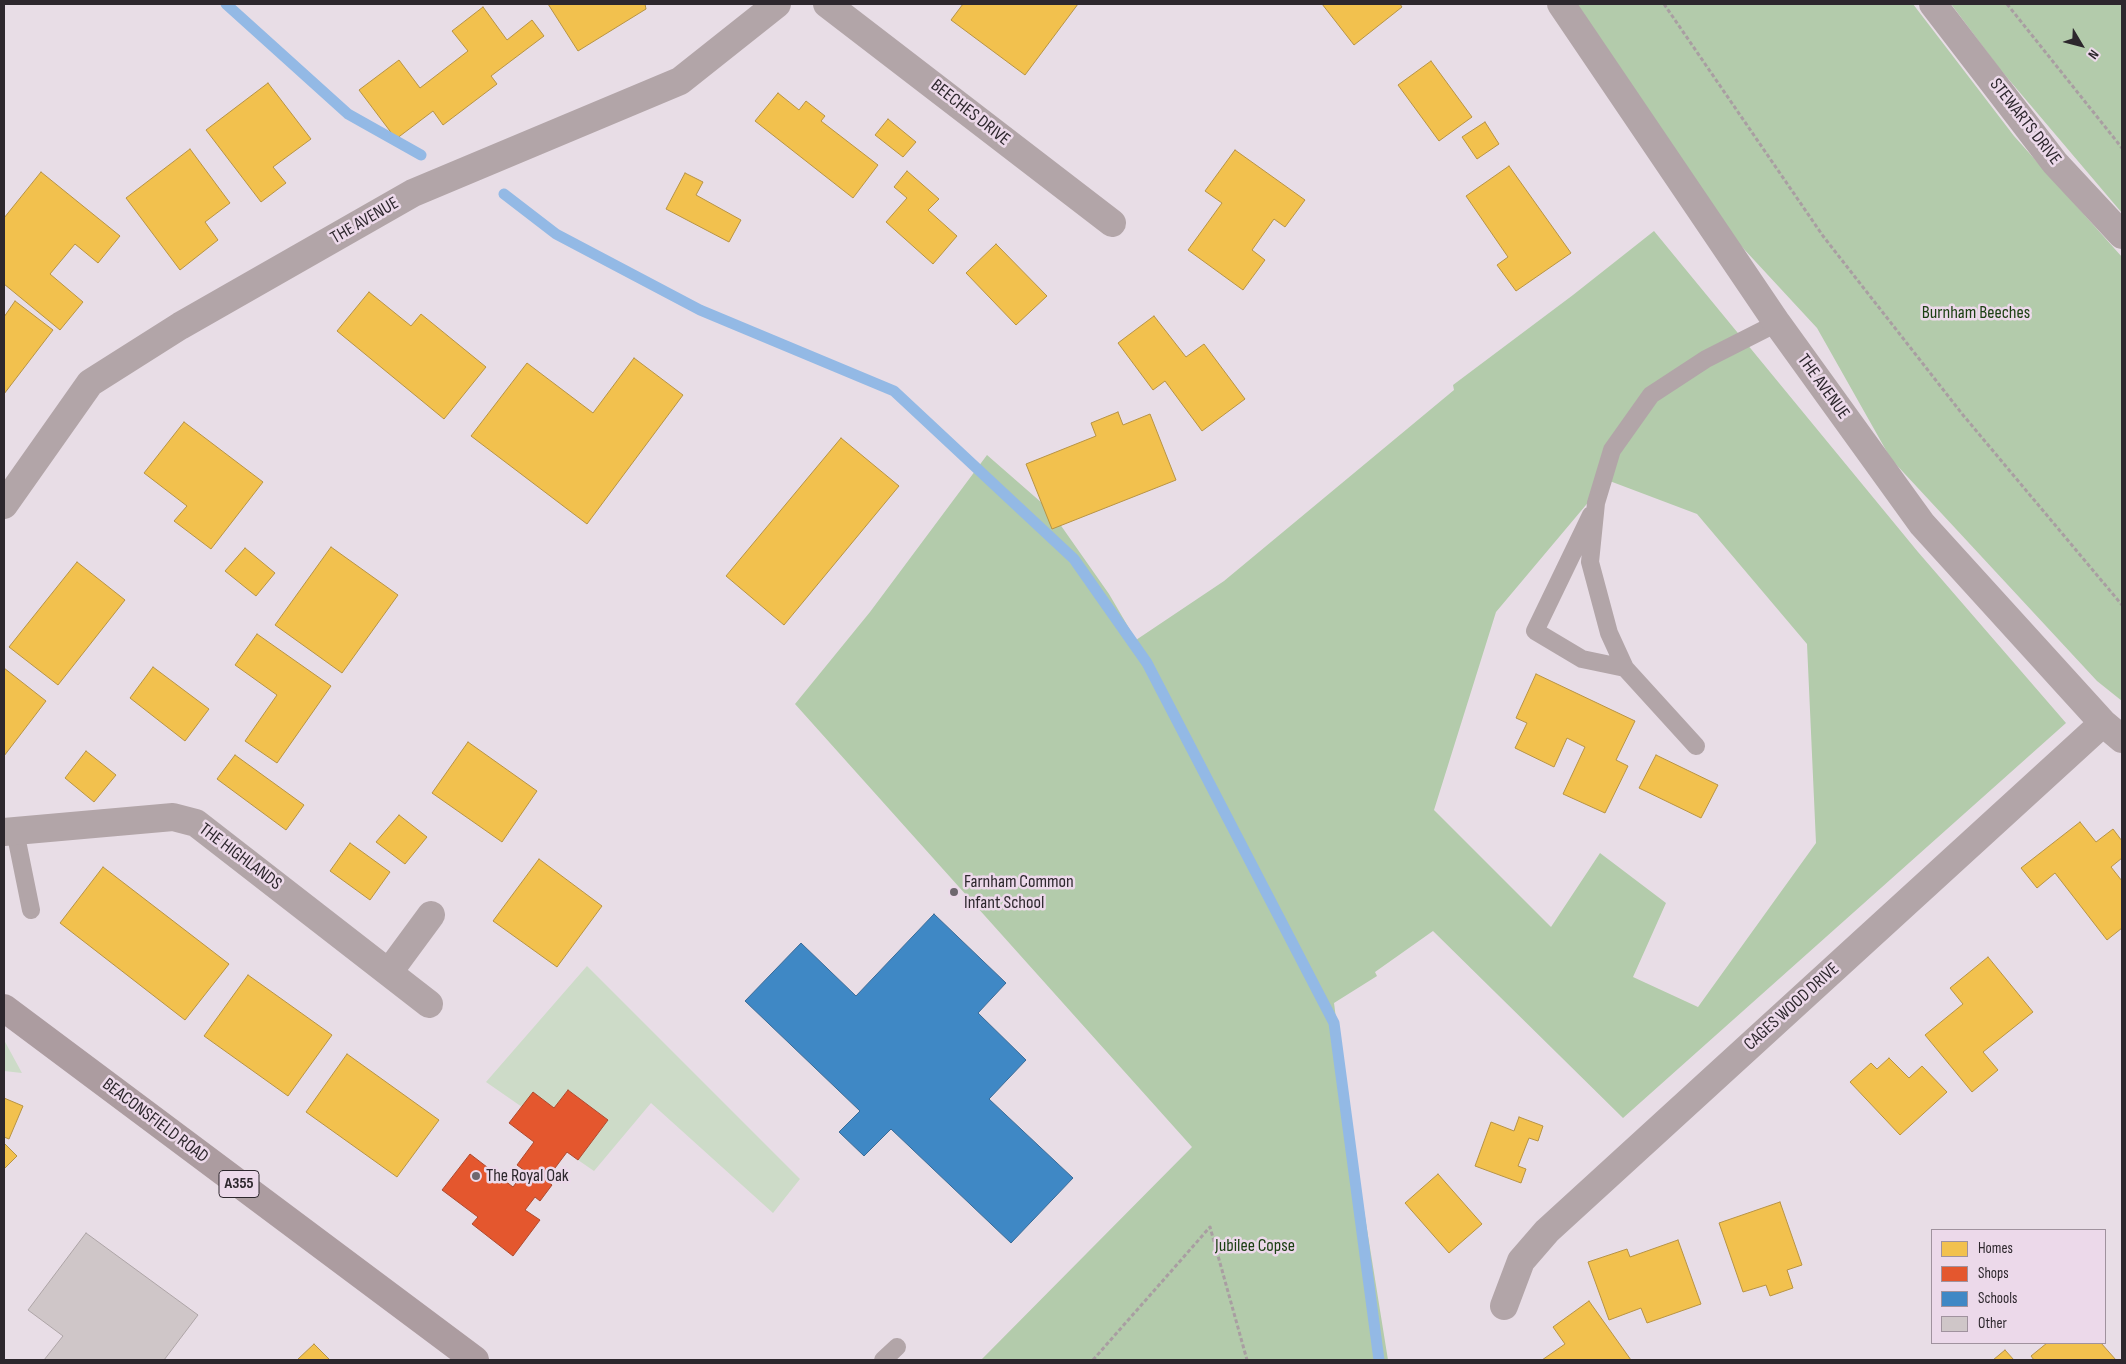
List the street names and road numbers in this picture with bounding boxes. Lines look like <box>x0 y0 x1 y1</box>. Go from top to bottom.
street label: BEECHES DRIVE <box>926 75 1014 151</box>
street label: STEWARTS DRIVE <box>1985 75 2065 169</box>
street label: THE AVENUE <box>327 193 403 249</box>
street label: THE AVENUE <box>1792 350 1854 424</box>
street label: THE HIGHLANDS <box>194 819 286 895</box>
street label: CAGES WOOD DRIVE <box>1740 959 1844 1055</box>
street label: BEACONSFIELD ROAD <box>98 1074 212 1168</box>
road number: A355 <box>219 1170 259 1198</box>

